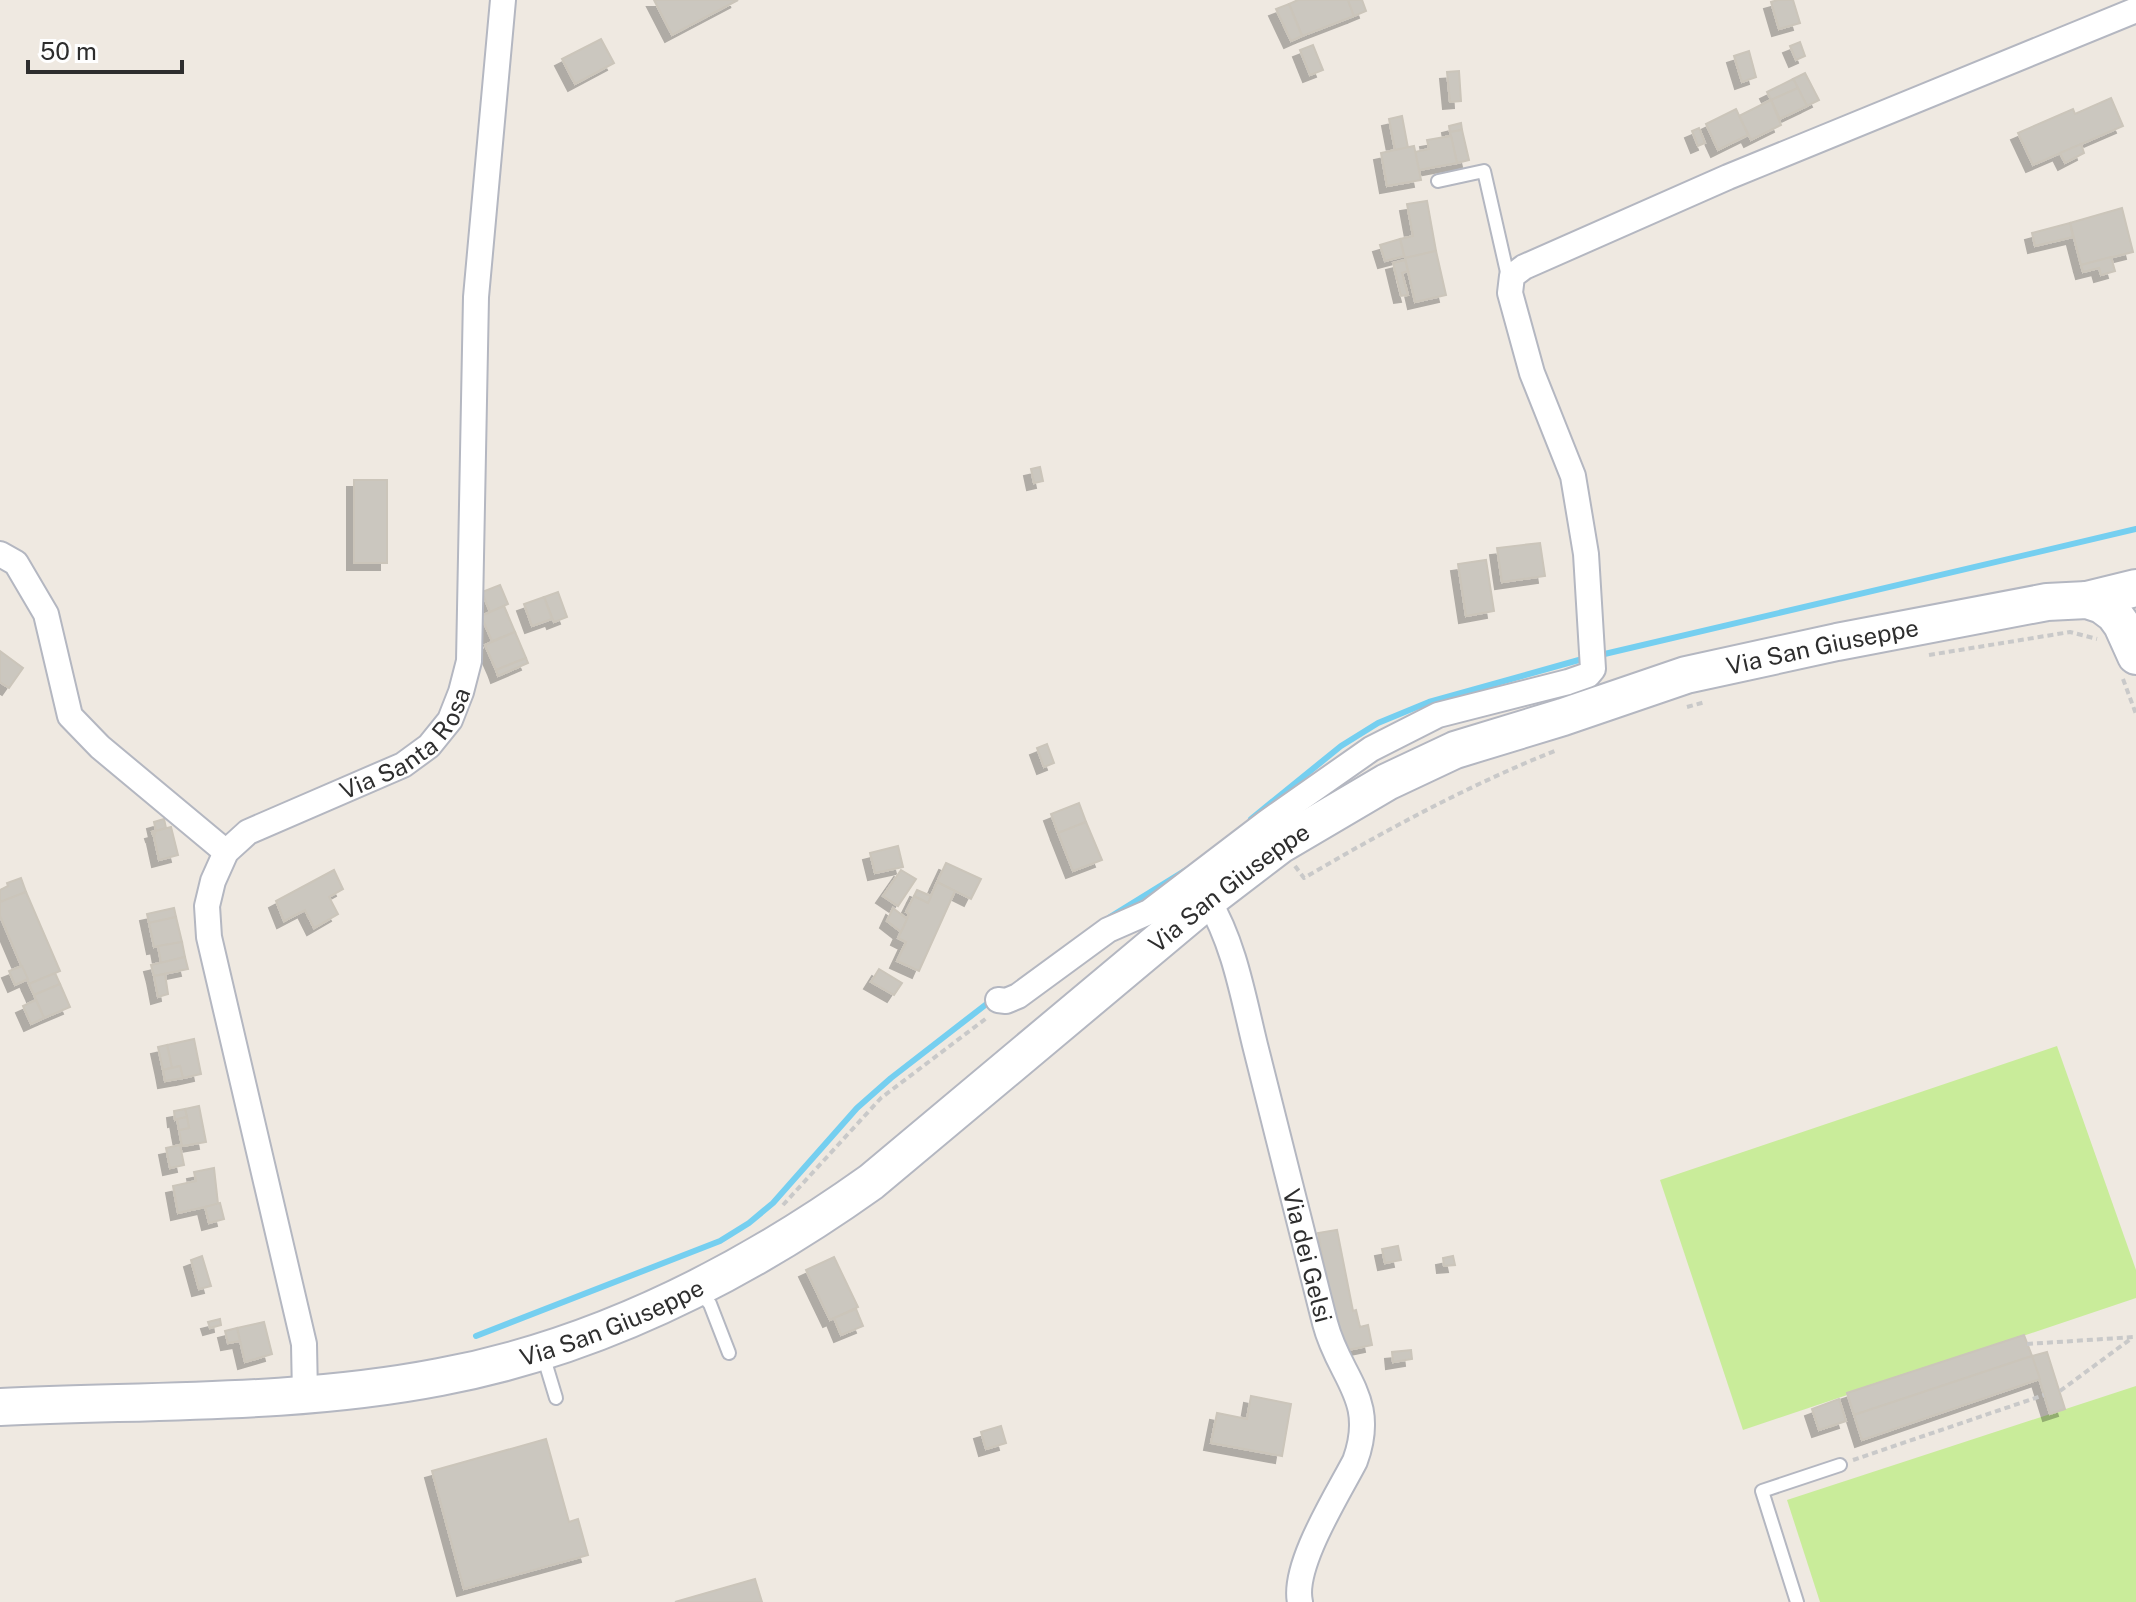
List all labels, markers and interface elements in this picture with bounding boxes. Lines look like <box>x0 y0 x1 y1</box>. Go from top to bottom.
scale bar <box>28 24 182 74</box>
text: 50 m <box>40 37 97 65</box>
street label: Via San Giuseppe <box>1724 613 1921 680</box>
street label: Via Santa Rosa <box>335 683 475 805</box>
street label: Via San Giuseppe <box>1143 817 1314 958</box>
street label: Via dei Gelsi <box>1278 1186 1338 1325</box>
street label: Via San Giuseppe <box>516 1273 708 1371</box>

